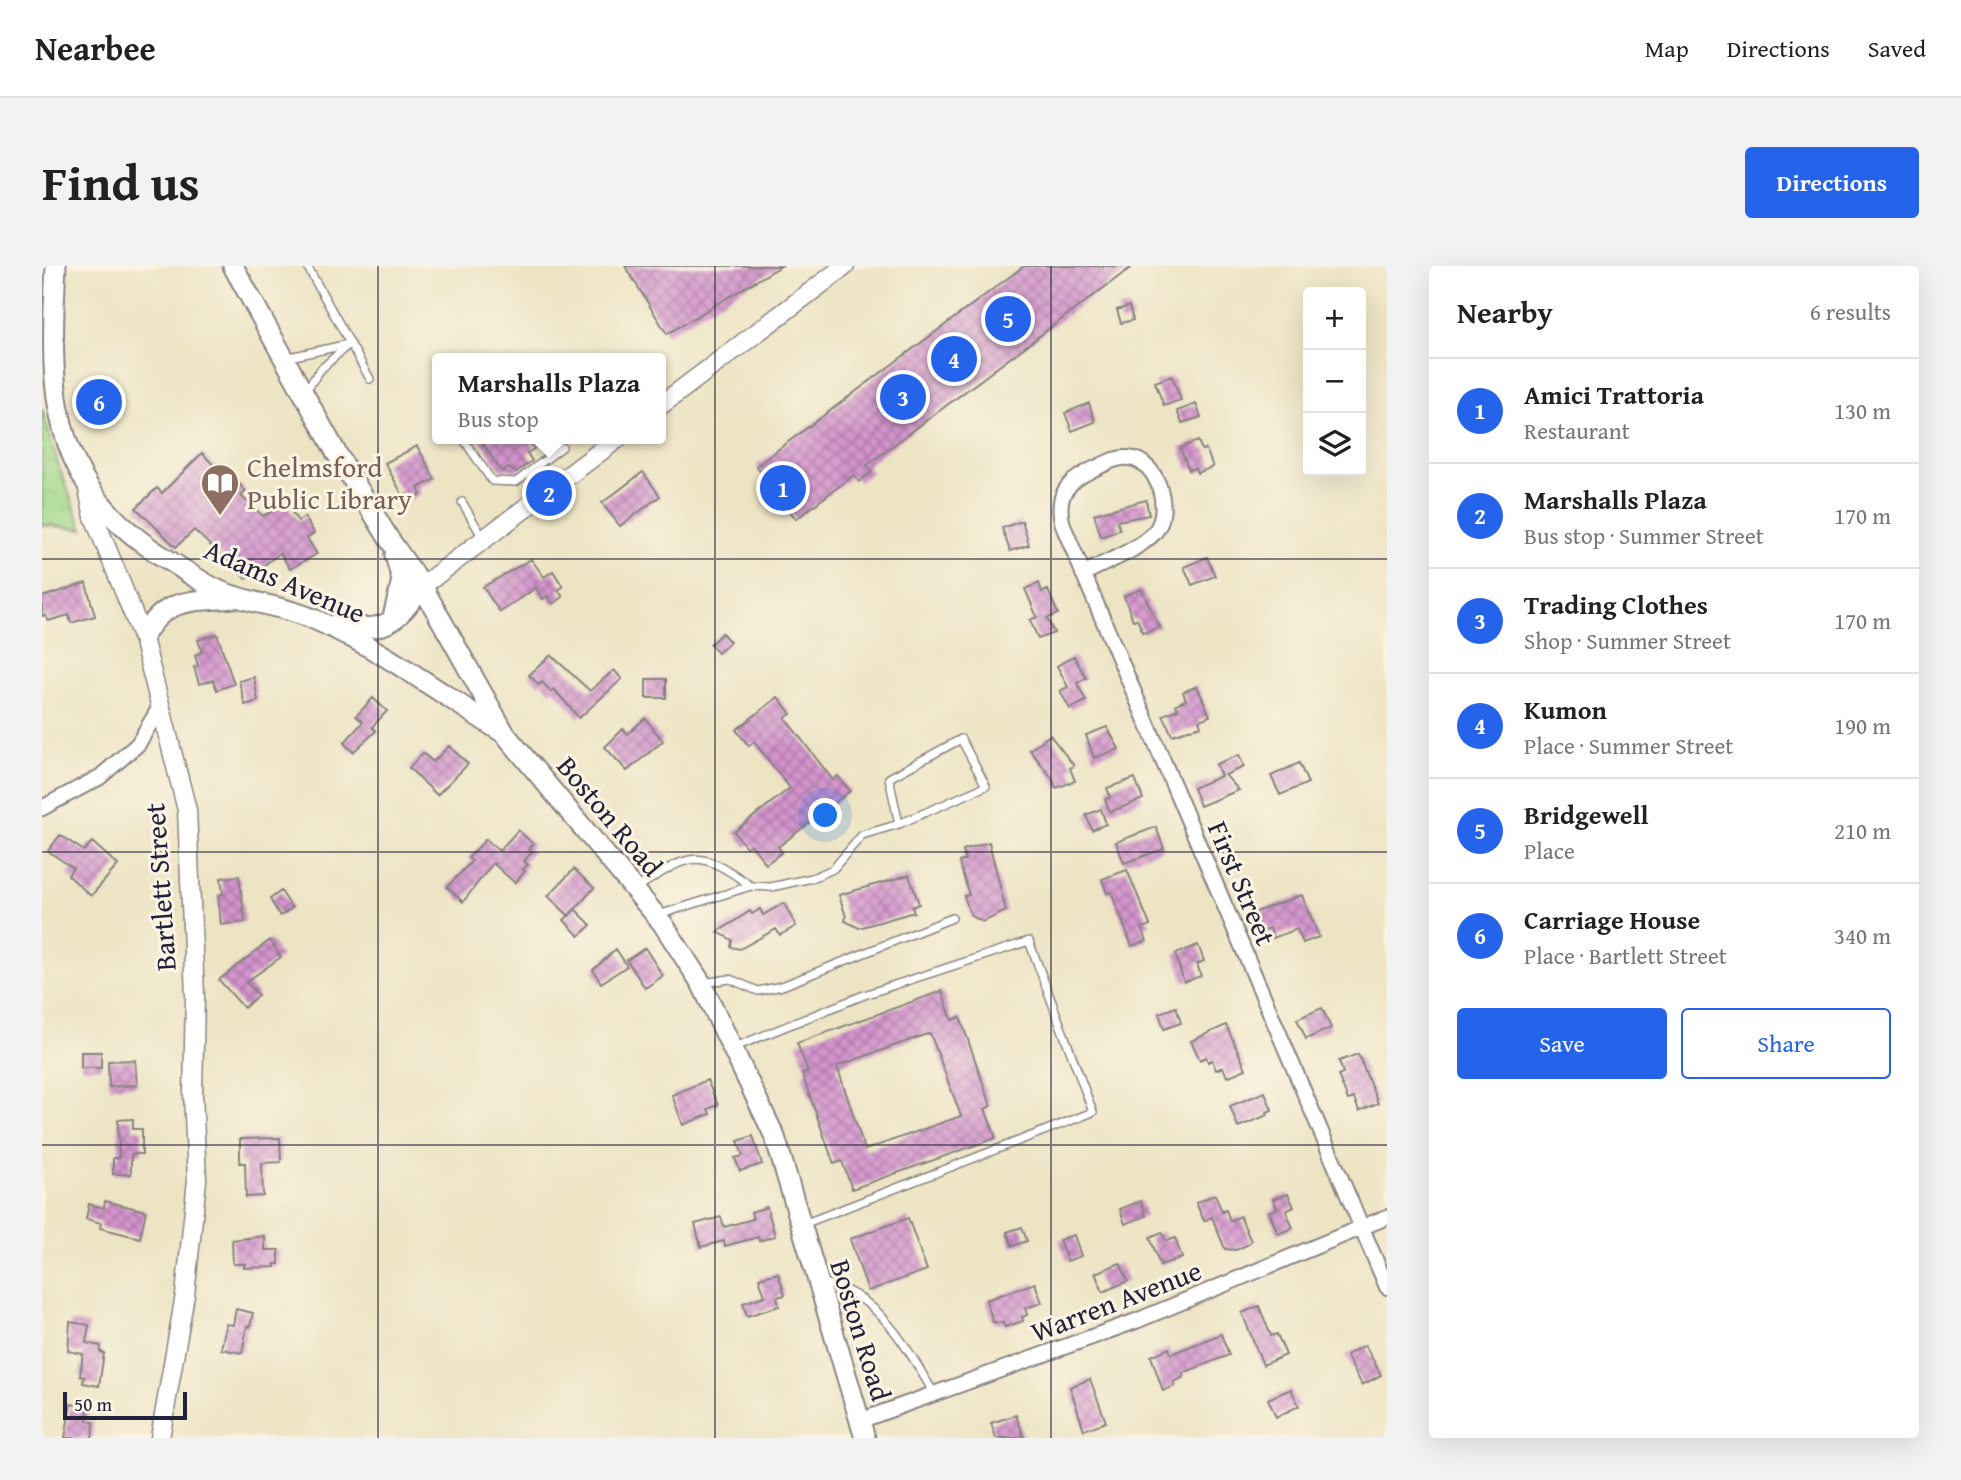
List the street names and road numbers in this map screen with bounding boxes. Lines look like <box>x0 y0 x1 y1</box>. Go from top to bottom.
street label: Adams Avenue <box>198 528 372 633</box>
street label: Boston Road <box>548 747 673 885</box>
street label: Bartlett Street <box>133 802 186 972</box>
street label: First Street <box>1198 814 1287 951</box>
street label: Warren Avenue <box>1025 1249 1207 1352</box>
street label: Boston Road <box>821 1254 902 1406</box>

